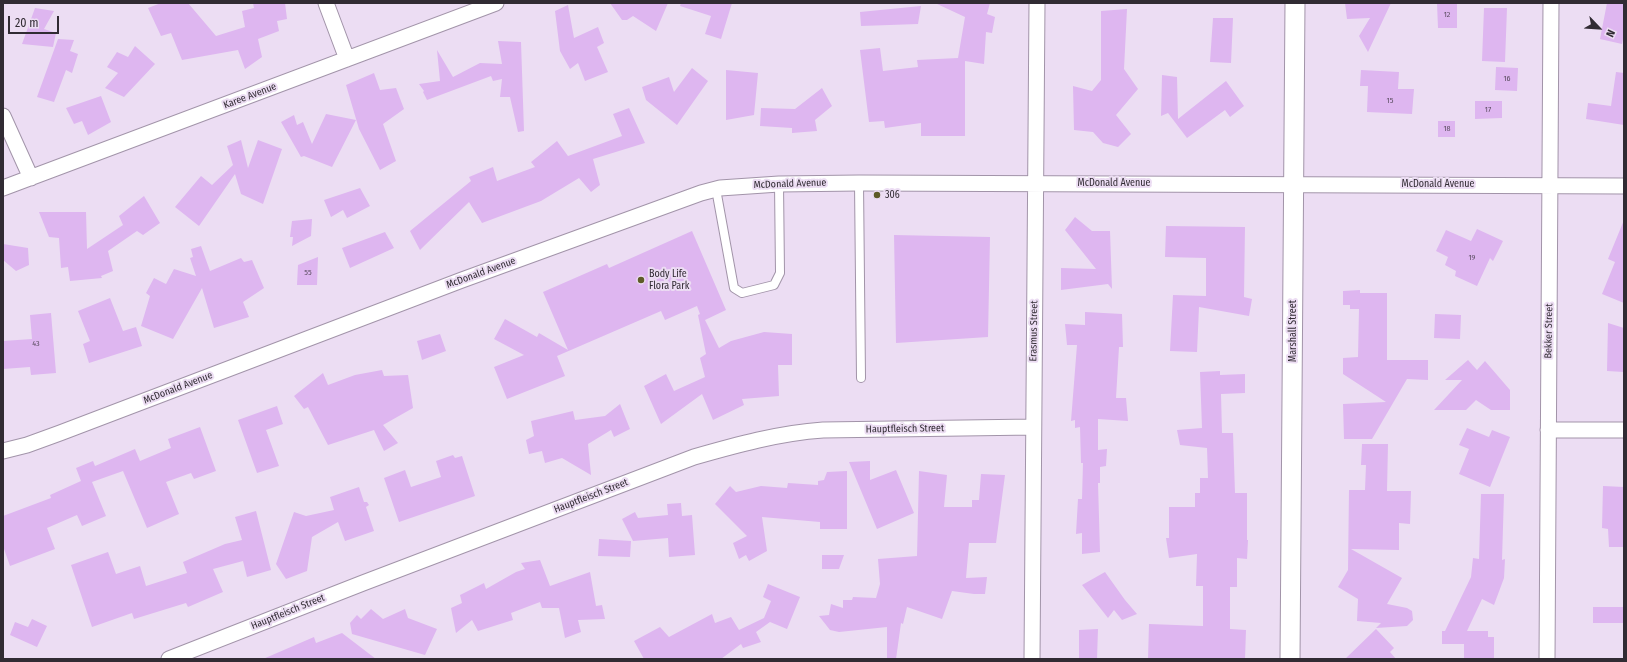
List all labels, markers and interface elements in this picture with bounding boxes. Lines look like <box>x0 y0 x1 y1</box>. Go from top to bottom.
scale bar <box>10 8 61 34</box>
north arrow <box>1579 8 1619 48</box>
house number: 12 <box>1444 10 1450 20</box>
text: 20 m <box>15 16 39 30</box>
text: N <box>1603 28 1618 39</box>
house number: 16 <box>1503 74 1511 84</box>
street label: Karee Avenue <box>222 80 278 112</box>
house number: 15 <box>1387 96 1393 106</box>
house number: 17 <box>1485 105 1491 115</box>
house number: 18 <box>1443 124 1451 134</box>
street label: McDonald Avenue <box>753 177 827 191</box>
street label: McDonald Avenue <box>1078 177 1150 189</box>
street label: McDonald Avenue <box>1402 178 1474 190</box>
place label: 306 <box>885 189 900 201</box>
marker: 306 <box>872 190 882 200</box>
house number: 19 <box>1468 253 1476 263</box>
street label: McDonald Avenue <box>445 255 517 291</box>
house number: 55 <box>304 268 312 278</box>
place label: Body Life Flora Park <box>649 268 689 292</box>
marker: Body Life Flora Park <box>636 275 646 285</box>
street label: Erasmus Street <box>1027 300 1041 362</box>
street label: Marshall Street <box>1287 300 1299 362</box>
street label: Bekker Street <box>1543 303 1555 359</box>
house number: 43 <box>32 339 40 349</box>
street label: McDonald Avenue <box>142 369 214 407</box>
street label: Hauptfleisch Street <box>866 422 944 436</box>
street label: Hauptfleisch Street <box>552 476 630 516</box>
street label: Hauptfleisch Street <box>249 592 327 632</box>

